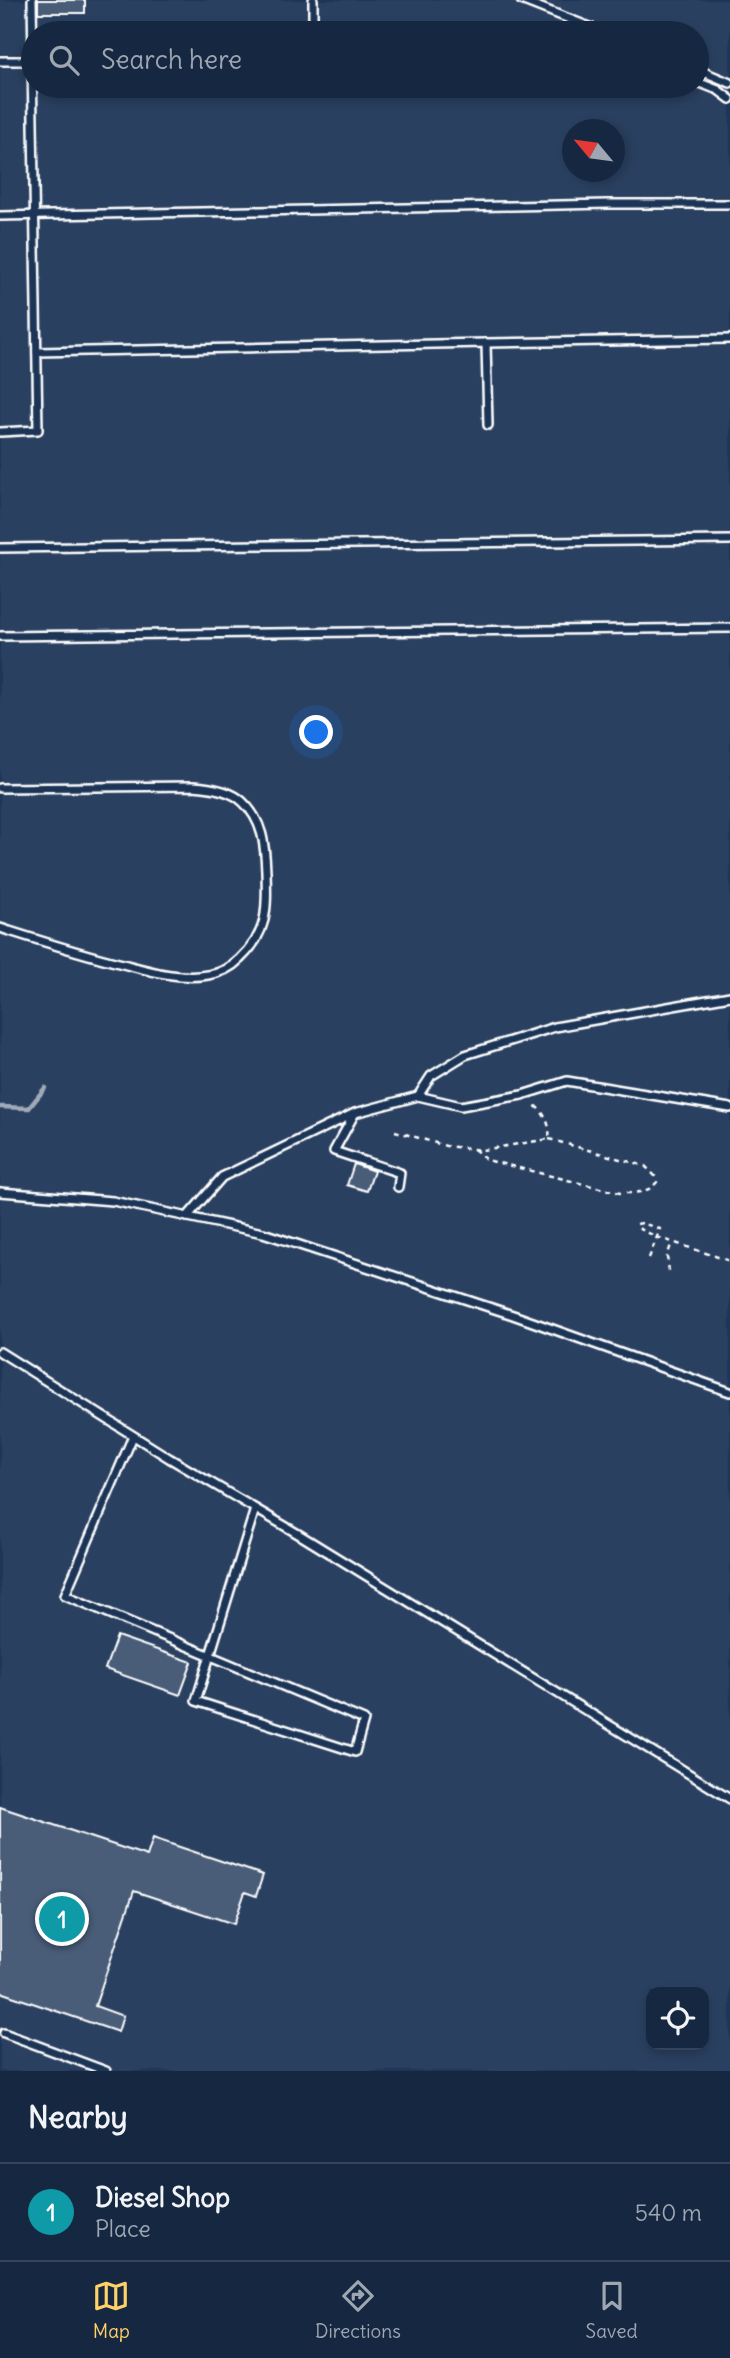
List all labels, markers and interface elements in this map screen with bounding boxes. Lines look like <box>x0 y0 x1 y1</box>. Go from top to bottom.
search box <box>21 21 709 98</box>
icon: search <box>45 41 83 79</box>
text: Search here <box>101 43 242 76</box>
north arrow <box>562 119 625 182</box>
your location <box>299 715 333 749</box>
pin: 1 <box>39 1893 85 1945</box>
map controls <box>646 1987 709 2050</box>
button: locate <box>646 1987 709 2050</box>
text: Nearby <box>28 2098 128 2136</box>
text: Diesel Shop <box>95 2181 230 2214</box>
text: 1 <box>46 2198 56 2227</box>
text: 540 m <box>635 2198 702 2227</box>
text: Place <box>95 2214 151 2243</box>
tab: Map <box>92 2277 130 2343</box>
tab: Directions <box>315 2277 401 2343</box>
tab: Saved <box>586 2277 638 2343</box>

